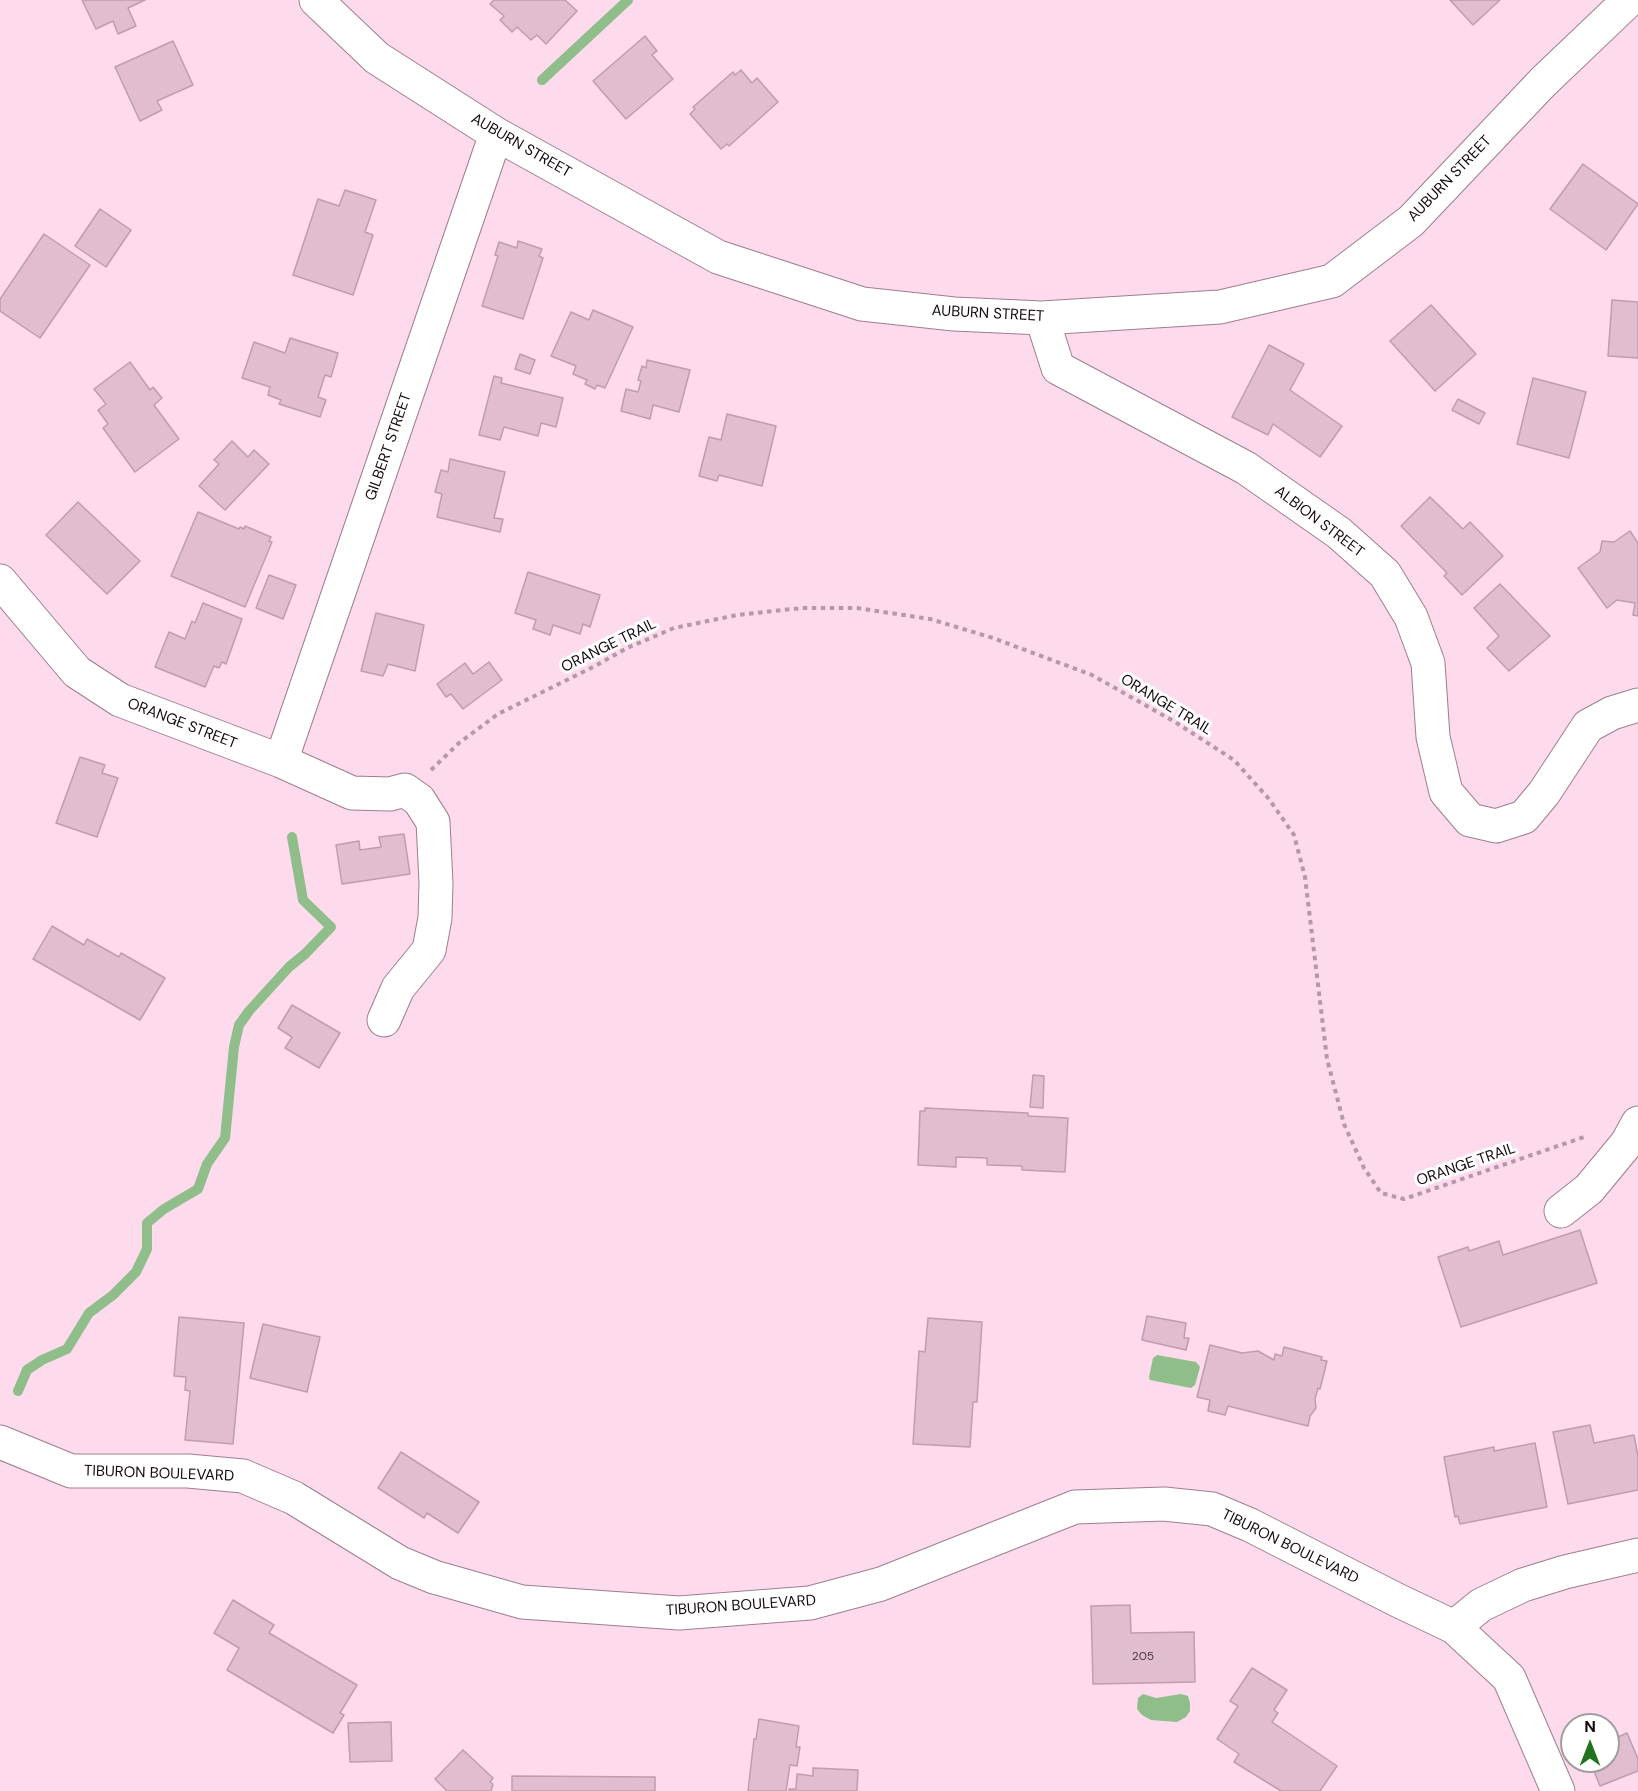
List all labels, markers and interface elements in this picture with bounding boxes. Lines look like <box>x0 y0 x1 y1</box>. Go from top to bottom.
street label: AUBURN STREET <box>468 110 574 182</box>
street label: AUBURN STREET <box>1404 132 1496 226</box>
street label: AUBURN STREET <box>931 302 1045 326</box>
street label: GILBERT STREET <box>362 391 416 503</box>
street label: ALBION STREET <box>1271 482 1367 562</box>
street label: ORANGE TRAIL <box>559 615 659 677</box>
street label: ORANGE TRAIL <box>1117 671 1215 739</box>
street label: ORANGE STREET <box>125 695 239 753</box>
street label: ORANGE TRAIL <box>1414 1140 1518 1190</box>
street label: TIBURON BOULEVARD <box>84 1462 234 1486</box>
street label: TIBURON BOULEVARD <box>1219 1506 1361 1588</box>
street label: TIBURON BOULEVARD <box>665 1592 817 1620</box>
house number: 205 <box>1132 1650 1154 1664</box>
north arrow <box>1560 1713 1620 1773</box>
text: N <box>1584 1716 1596 1737</box>

